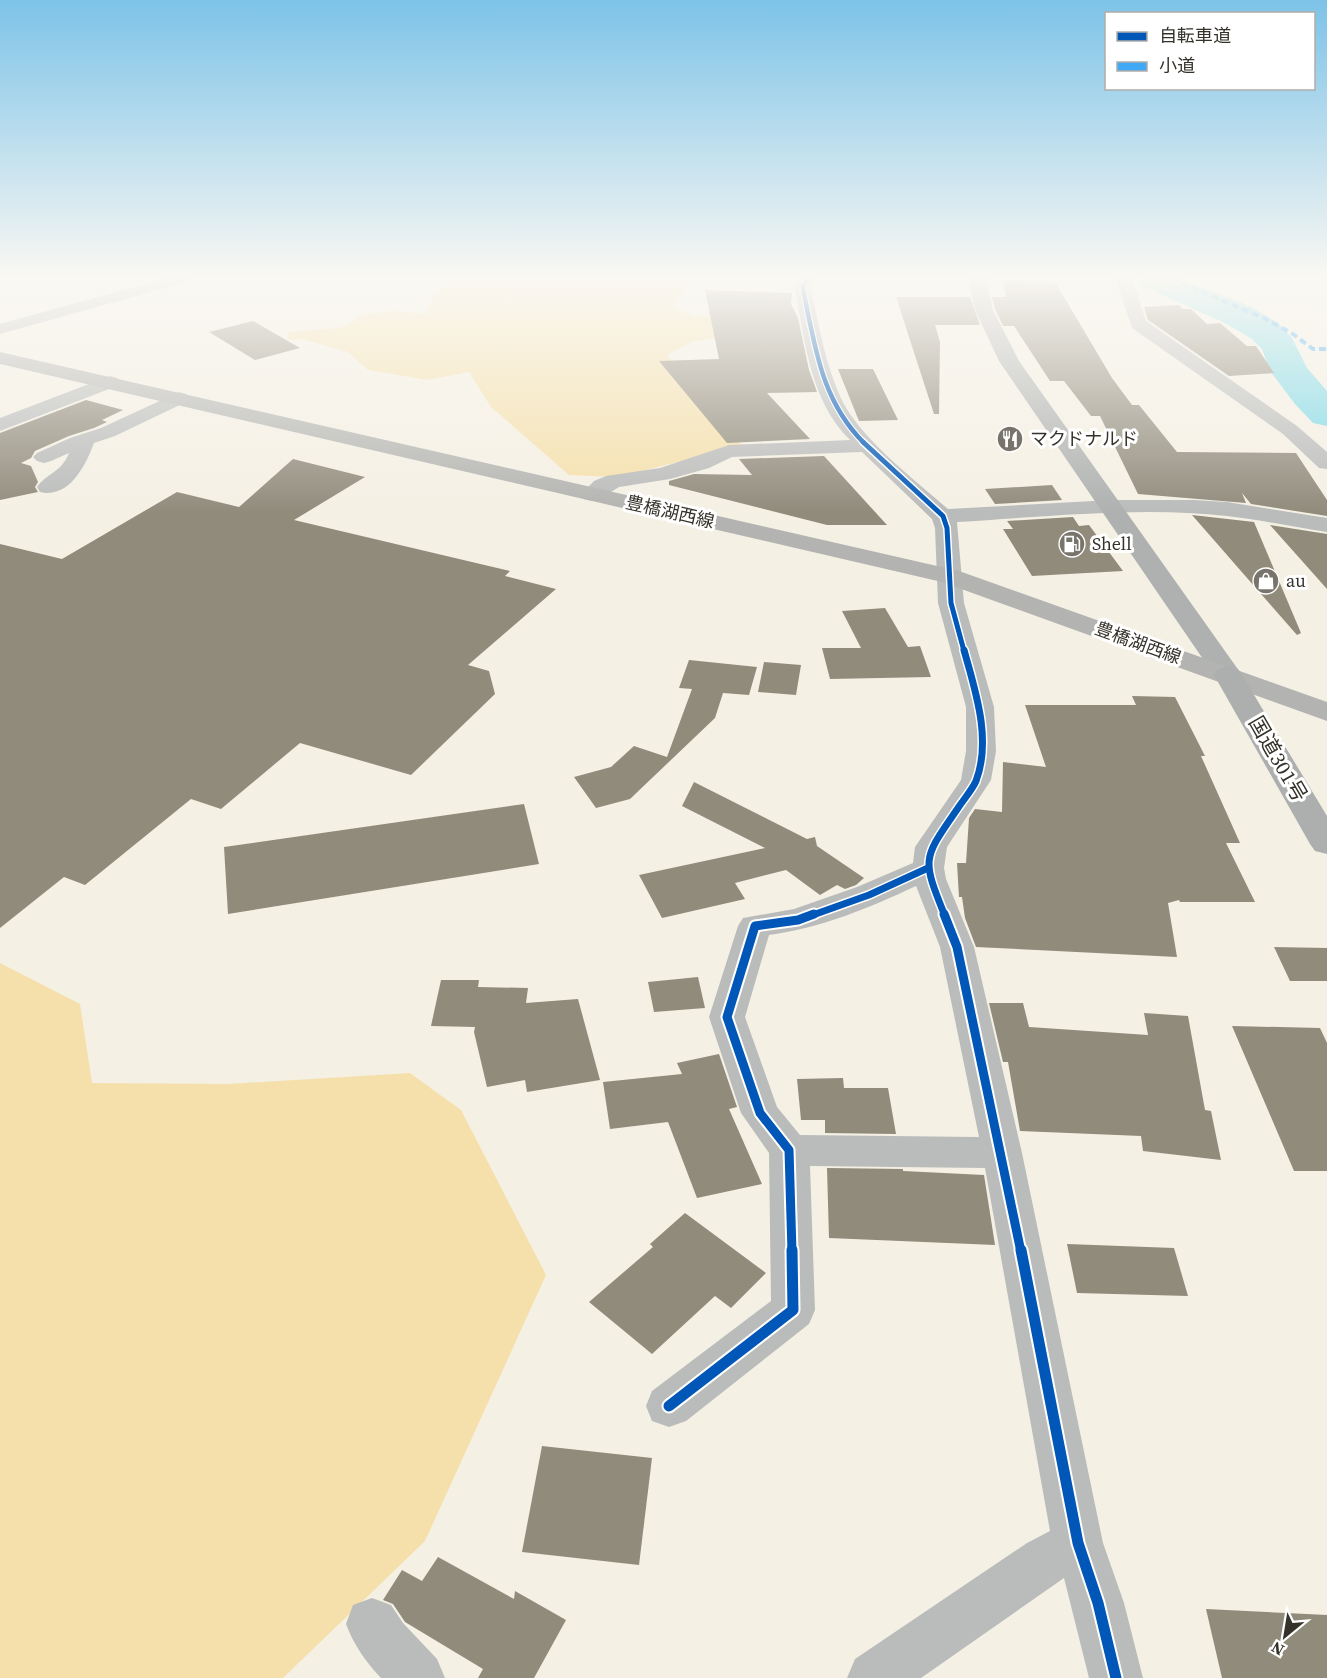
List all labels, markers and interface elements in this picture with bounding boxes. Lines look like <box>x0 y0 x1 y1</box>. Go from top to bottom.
legend <box>1105 12 1315 90</box>
text: 自転車道 <box>1159 23 1231 48</box>
text: 小道 <box>1159 53 1195 78</box>
restaurant icon: マクドナルド <box>995 424 1025 454</box>
place label: マクドナルド <box>1030 426 1138 451</box>
street label: 豊橋湖西線 <box>623 489 717 534</box>
fuel station icon: Shell <box>1057 529 1087 559</box>
place label: Shell <box>1092 531 1132 556</box>
shop icon: au <box>1251 566 1281 596</box>
place label: au <box>1286 568 1306 593</box>
street label: 豊橋湖西線 <box>1092 615 1185 670</box>
street label: 国道301号 <box>1242 711 1315 807</box>
north arrow <box>1255 1606 1315 1666</box>
text: N <box>1267 1636 1288 1661</box>

